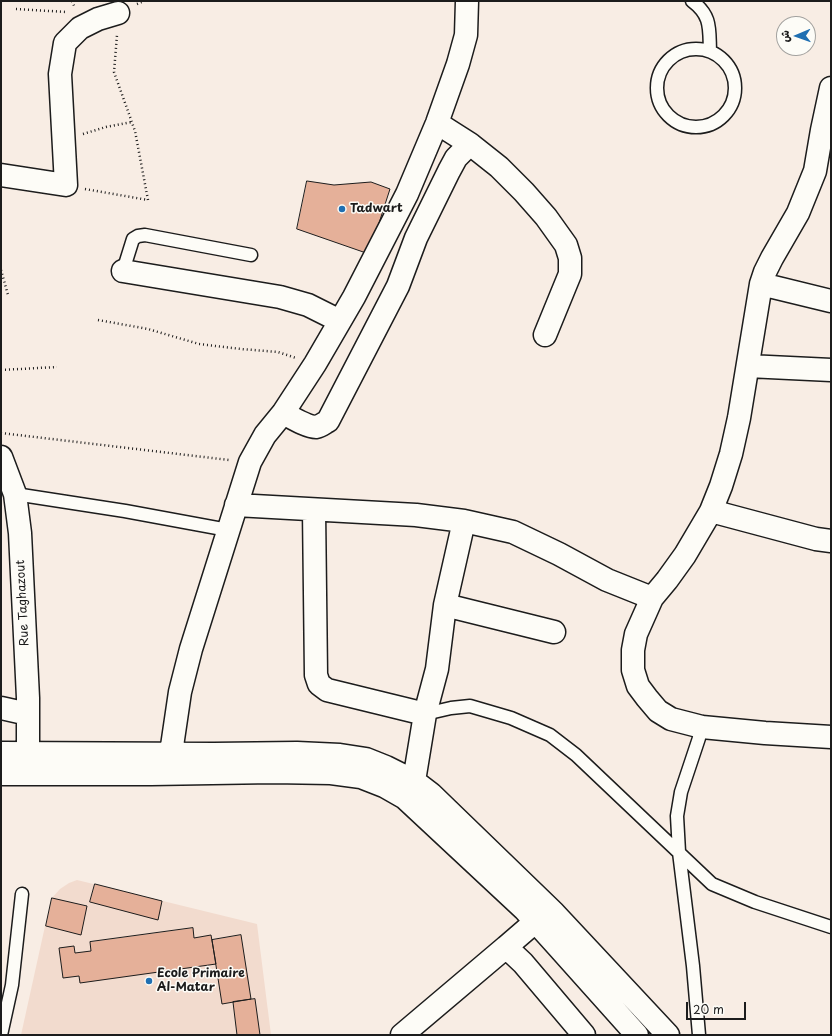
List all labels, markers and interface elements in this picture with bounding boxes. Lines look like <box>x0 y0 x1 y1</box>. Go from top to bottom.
north arrow <box>776 16 816 56</box>
text: ش <box>776 30 793 43</box>
place label: Tadwart <box>350 202 403 216</box>
marker: Tadwart <box>337 204 347 214</box>
street label: Rue Taghazout <box>14 559 32 647</box>
place label: Ecole Primaire Al-Matar <box>157 967 245 995</box>
marker: Ecole Primaire Al-Matar <box>144 976 154 986</box>
scale bar <box>688 994 748 1020</box>
text: 20 m <box>693 1000 724 1018</box>

